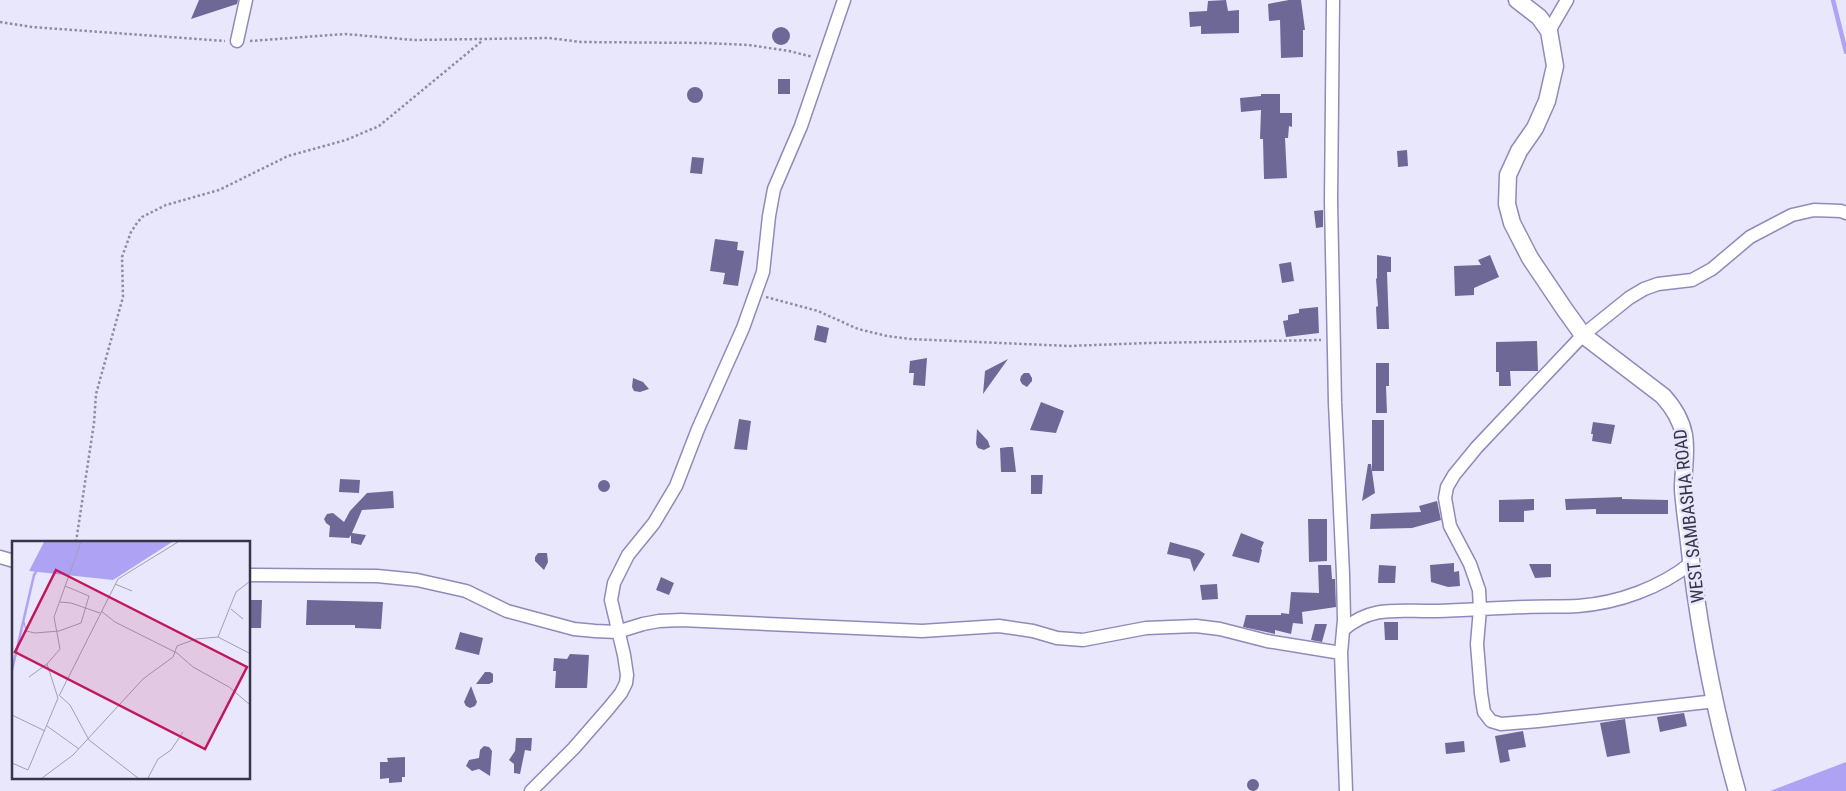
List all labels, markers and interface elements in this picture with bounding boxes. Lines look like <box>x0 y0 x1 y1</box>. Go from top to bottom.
street label: WEST SAMBASHA ROAD <box>1669 428 1708 604</box>
inset map <box>12 541 250 778</box>

